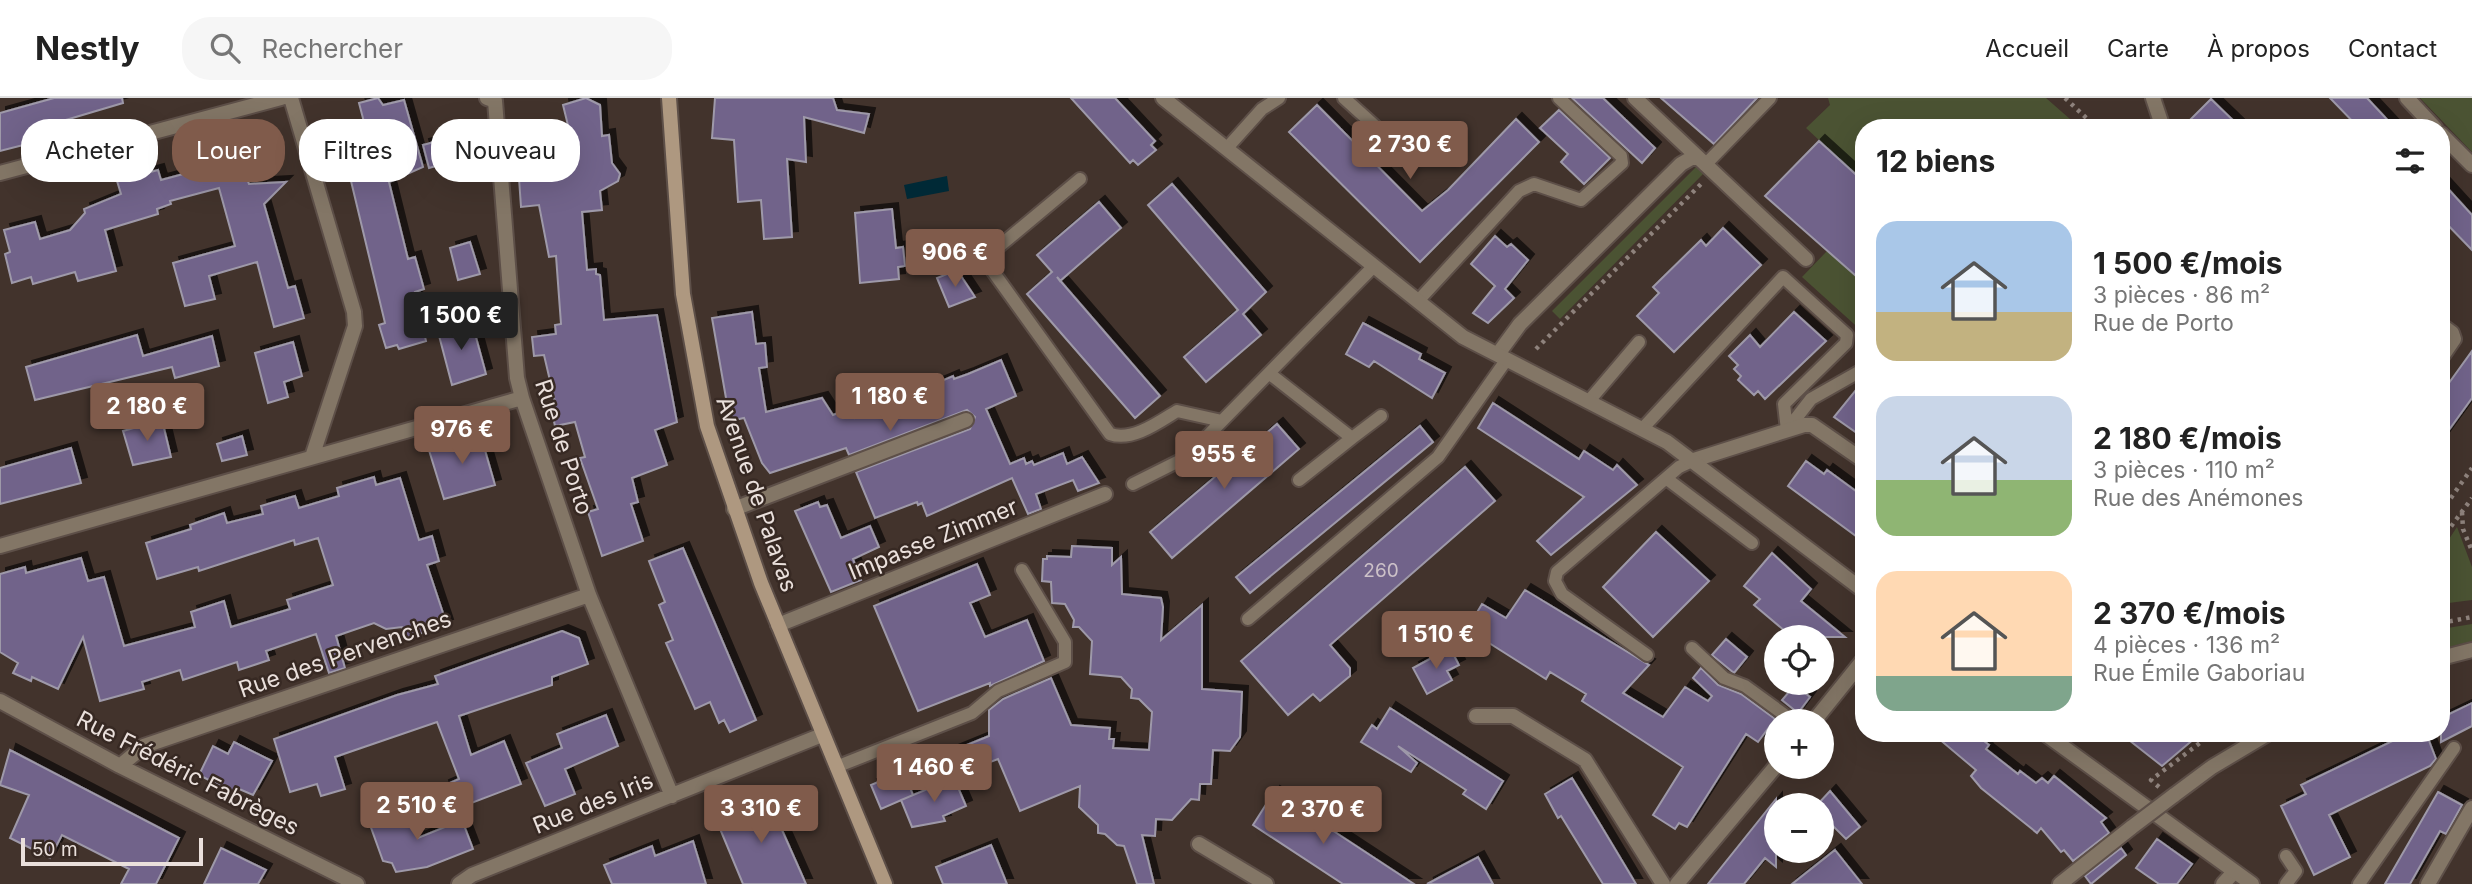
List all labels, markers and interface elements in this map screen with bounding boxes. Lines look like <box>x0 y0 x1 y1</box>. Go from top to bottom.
search box <box>182 17 672 80</box>
text: Nestly <box>35 28 140 68</box>
icon: search <box>206 29 244 67</box>
text: Rechercher <box>262 33 403 64</box>
text: Accueil <box>1985 34 2069 63</box>
text: Carte <box>2107 34 2169 63</box>
text: À propos <box>2207 34 2310 63</box>
text: Contact <box>2348 34 2437 63</box>
chip: Acheter <box>21 119 158 182</box>
chip: Louer <box>172 119 285 182</box>
chip: Filtres <box>299 119 417 182</box>
chip: Nouveau <box>431 119 580 182</box>
pin: 2 730 € <box>1345 122 1475 181</box>
text: 2 730 € <box>1368 130 1452 158</box>
icon: filters <box>2391 142 2429 180</box>
text: 12 biens <box>1876 143 1995 179</box>
pin: 906 € <box>906 230 1004 289</box>
text: 906 € <box>922 238 988 266</box>
text: 1 500 €/mois <box>2093 245 2283 281</box>
icon: home <box>1932 249 2016 333</box>
text: 3 pièces · 86 m² <box>2093 281 2270 309</box>
pin: 1 500 € <box>396 292 526 352</box>
text: 1 500 € <box>420 301 502 329</box>
text: Rue de Porto <box>2093 309 2234 337</box>
pin: 1 180 € <box>825 374 955 433</box>
street label: Rue de Porto <box>529 376 599 518</box>
text: 1 180 € <box>852 382 928 410</box>
pin: 2 180 € <box>82 384 212 443</box>
text: 2 180 € <box>106 392 188 420</box>
street label: Avenue de Palavas <box>710 393 804 595</box>
pin: 976 € <box>413 406 511 466</box>
text: 976 € <box>430 415 494 443</box>
text: 2 180 €/mois <box>2093 420 2282 456</box>
icon: home <box>1932 424 2016 508</box>
pin: 955 € <box>1175 432 1273 491</box>
text: 955 € <box>1191 440 1257 468</box>
text: 3 pièces · 110 m² <box>2093 456 2275 484</box>
text: Rue des Anémones <box>2093 484 2303 512</box>
street label: Impasse Zimmer <box>844 492 1022 586</box>
house number: 260 <box>1363 559 1399 582</box>
text: 2 370 €/mois <box>2093 595 2286 631</box>
icon: home <box>1932 599 2016 683</box>
street label: Rue des Pervenches <box>235 604 455 704</box>
pin: 1 510 € <box>1371 612 1501 671</box>
text: 1 510 € <box>1398 620 1474 648</box>
map controls <box>1764 625 1834 863</box>
button: locate <box>1764 625 1834 695</box>
text: 4 pièces · 136 m² <box>2093 631 2280 659</box>
text: Rue Émile Gaboriau <box>2093 659 2305 687</box>
street label: Rue Frédéric Fabrèges <box>72 705 304 841</box>
button: + <box>1764 709 1834 779</box>
pin: 1 460 € <box>869 744 999 804</box>
text: 1 460 € <box>893 753 975 781</box>
street label: Rue des Iris <box>529 766 657 840</box>
pin: 2 510 € <box>352 782 482 842</box>
pin: 3 310 € <box>696 786 826 845</box>
pin: 2 370 € <box>1258 786 1388 846</box>
text: 2 510 € <box>376 791 458 819</box>
button: − <box>1764 793 1834 863</box>
text: 3 310 € <box>720 794 802 822</box>
text: 2 370 € <box>1281 795 1365 823</box>
scale bar <box>21 835 203 867</box>
text: 50 m <box>32 838 78 861</box>

